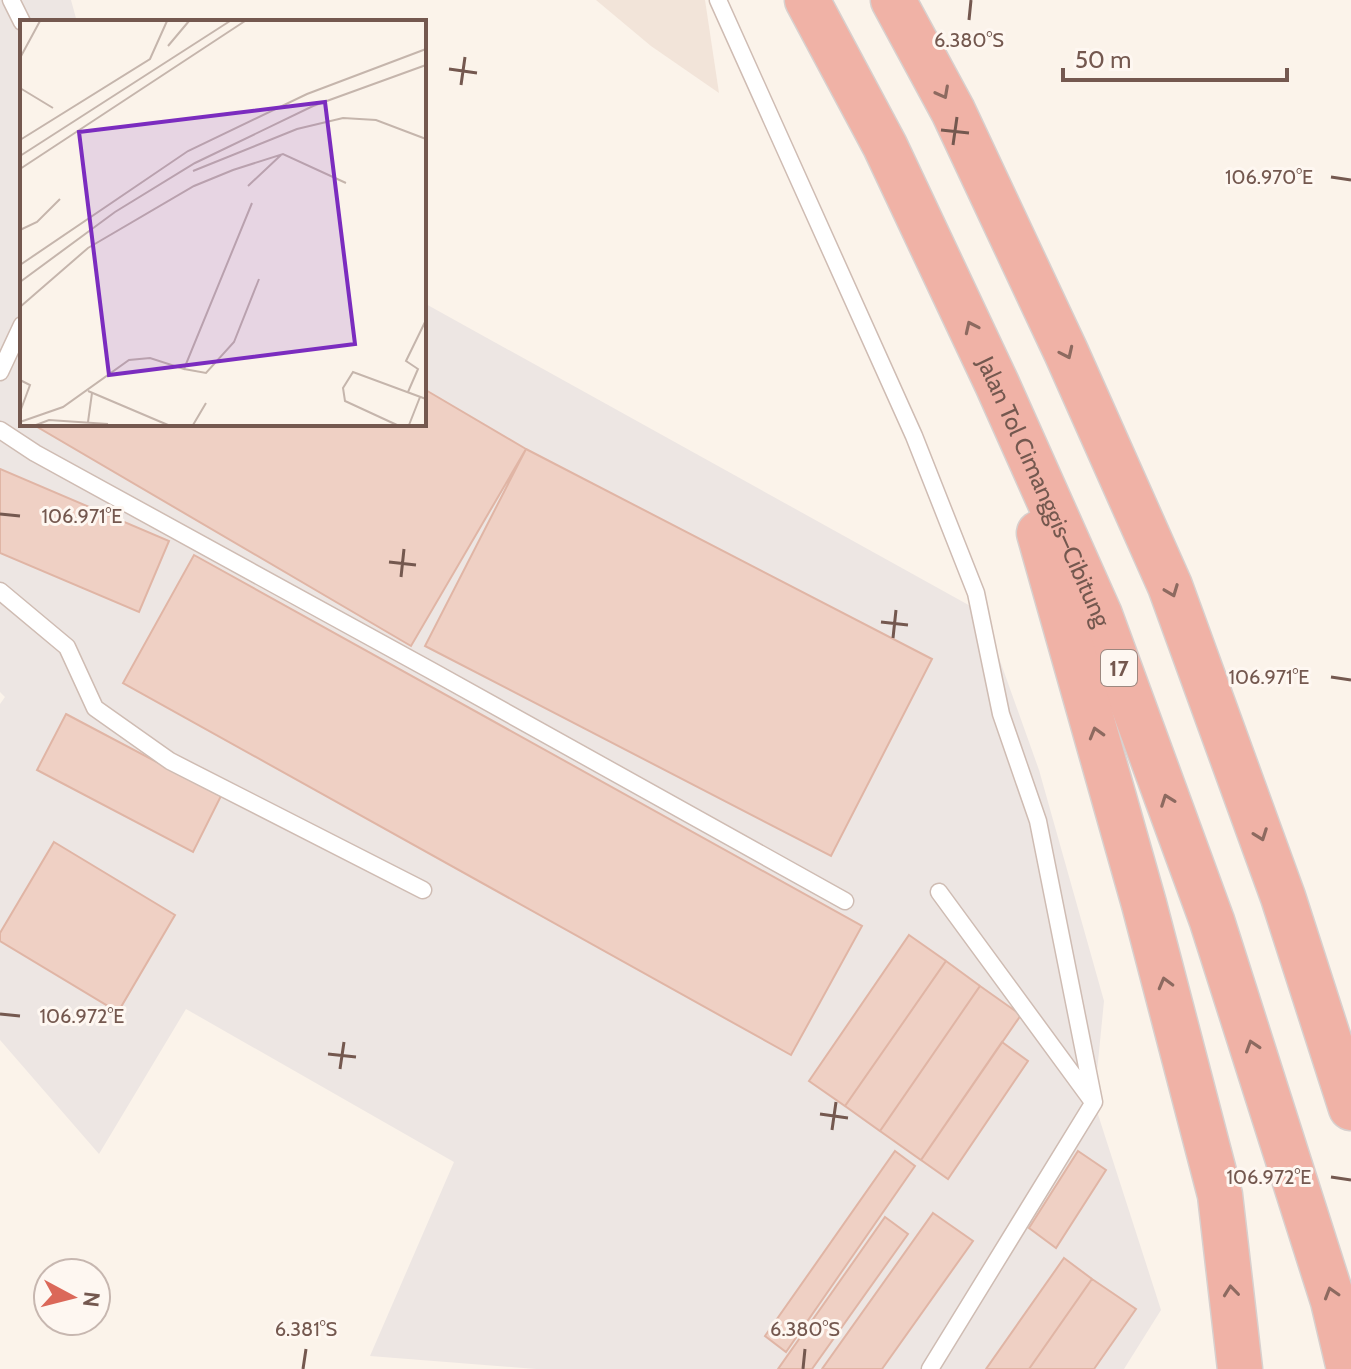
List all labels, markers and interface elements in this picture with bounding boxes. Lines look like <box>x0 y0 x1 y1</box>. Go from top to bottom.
inset map <box>20 20 426 426</box>
text: 6.380°S <box>934 28 1004 52</box>
scale bar <box>1063 32 1287 82</box>
text: 50 m <box>1075 45 1131 74</box>
one-way arrow <box>933 85 949 99</box>
text: 106.970°E <box>1225 165 1313 189</box>
one-way arrow <box>965 321 981 336</box>
one-way arrow <box>1057 345 1073 360</box>
street label: Jalan Tol Cimanggis–Cibitung <box>971 351 1118 631</box>
text: 106.971°E <box>42 504 122 528</box>
one-way arrow <box>1162 583 1179 597</box>
road number: 17 <box>1101 650 1137 686</box>
text: 106.971°E <box>1229 665 1309 689</box>
one-way arrow <box>1088 726 1105 740</box>
one-way arrow <box>1161 794 1177 808</box>
one-way arrow <box>1251 828 1268 842</box>
one-way arrow <box>1157 977 1174 991</box>
text: 106.972°E <box>40 1004 124 1028</box>
one-way arrow <box>1245 1039 1261 1053</box>
text: 106.972°E <box>1227 1165 1311 1189</box>
north arrow <box>32 1257 112 1337</box>
one-way arrow <box>1222 1285 1239 1298</box>
one-way arrow <box>1324 1287 1340 1301</box>
text: N <box>77 1290 106 1309</box>
text: 6.381°S <box>275 1317 338 1341</box>
text: 6.380°S <box>770 1317 840 1341</box>

